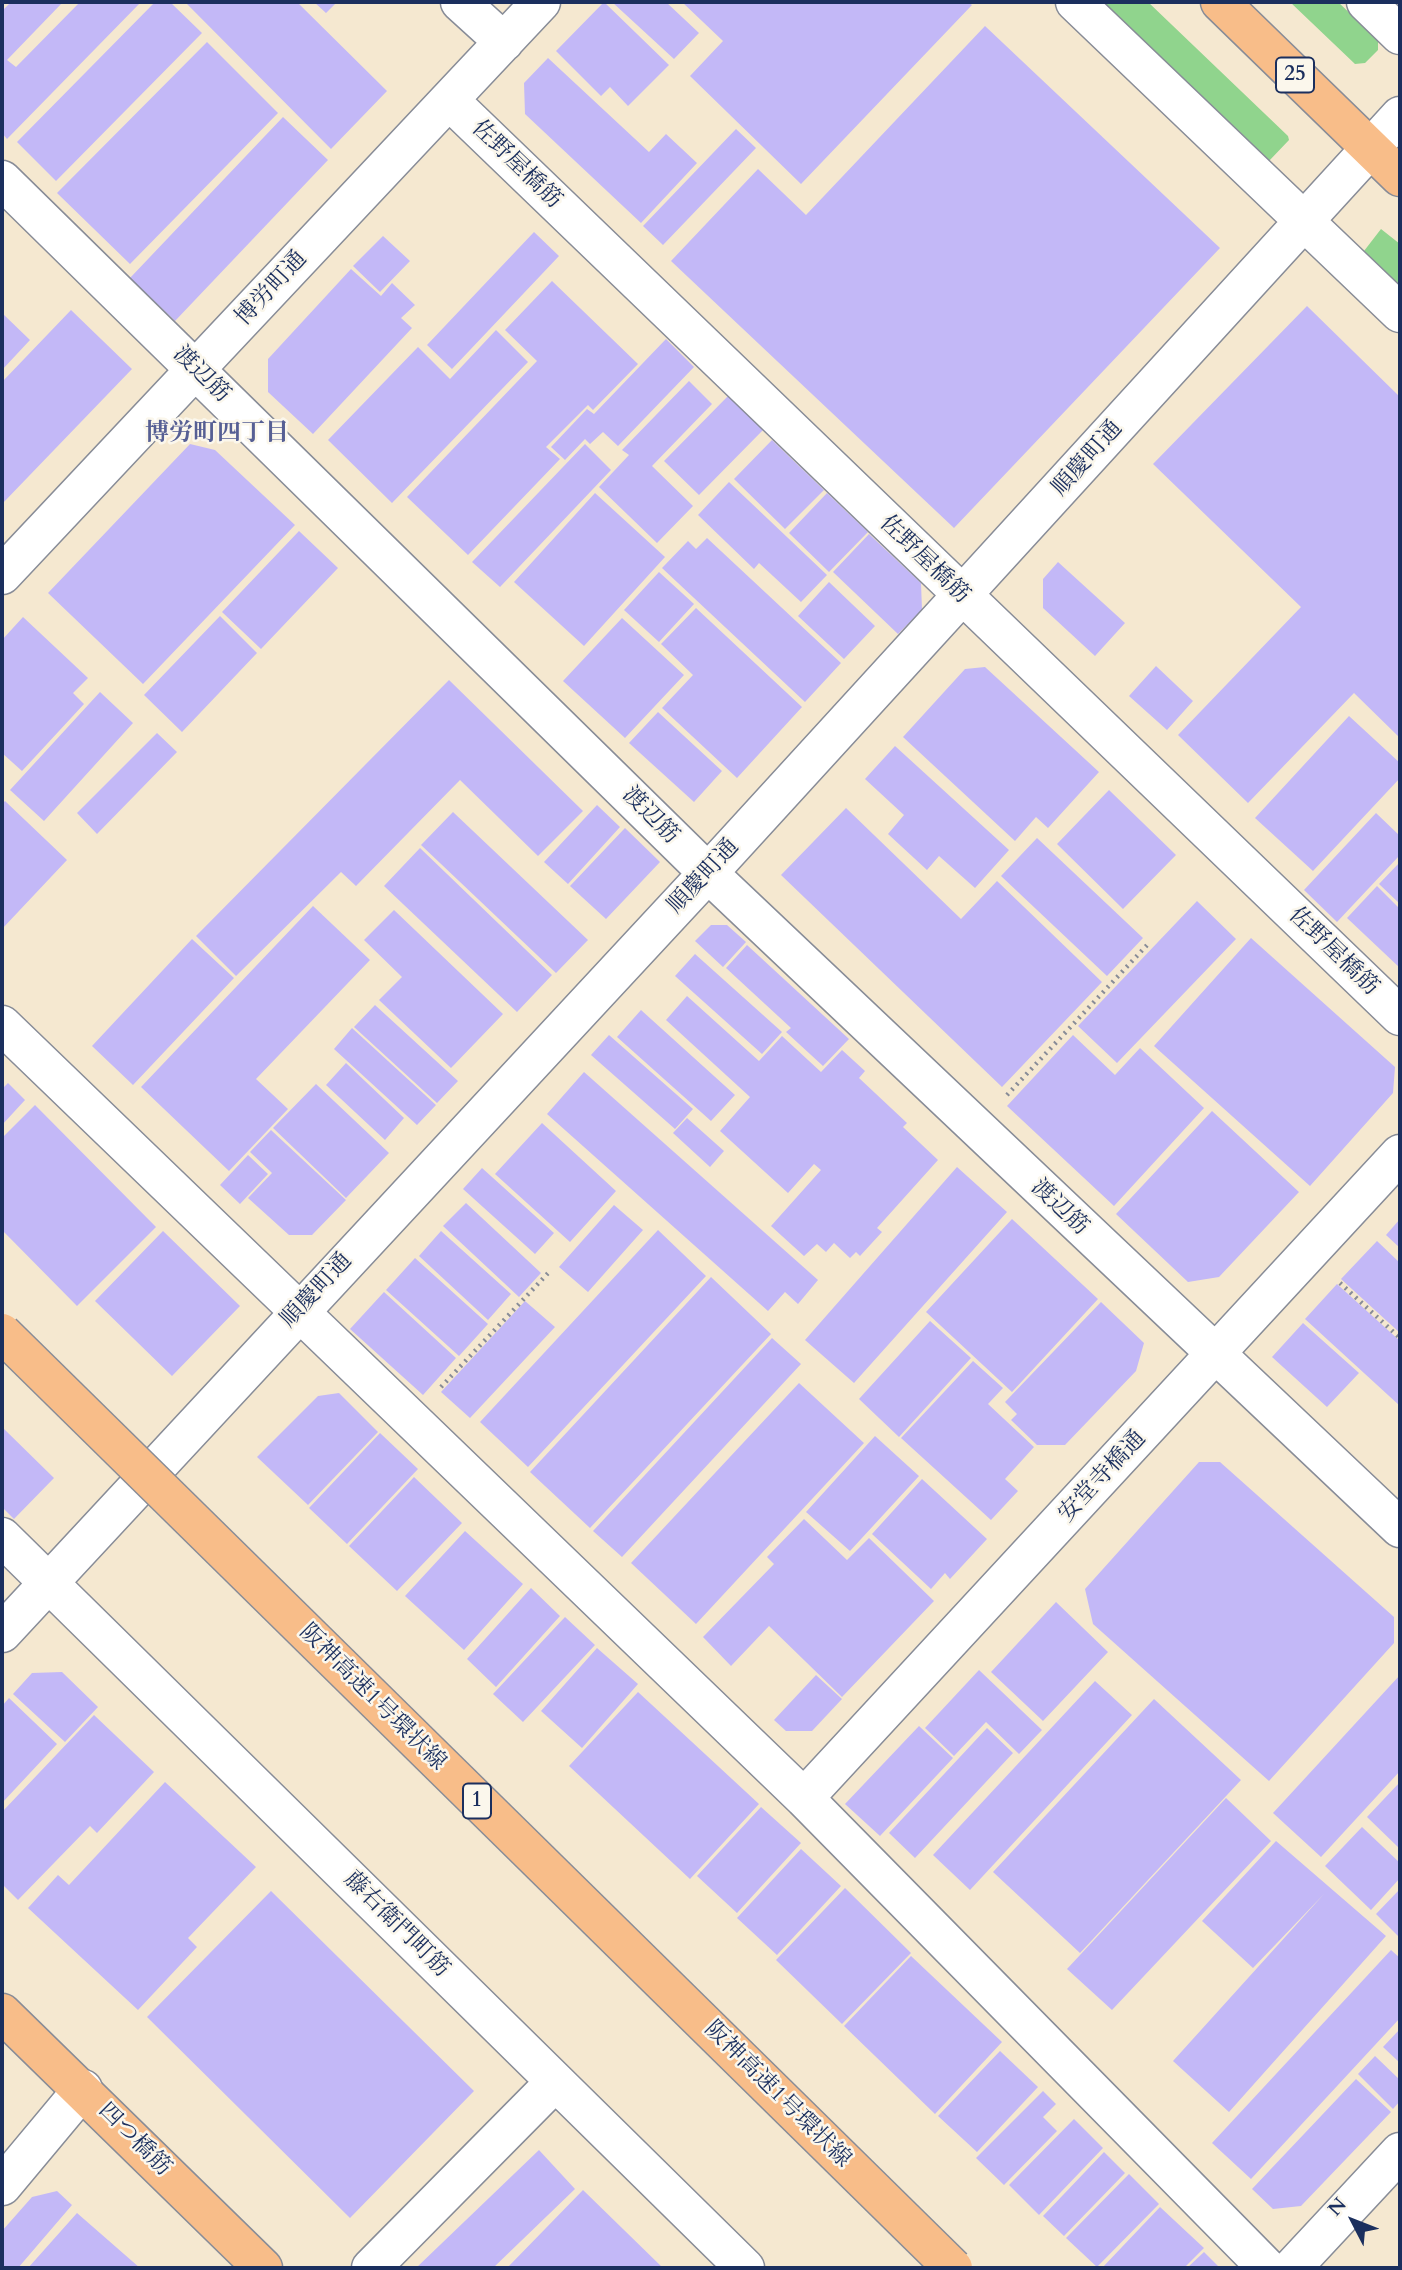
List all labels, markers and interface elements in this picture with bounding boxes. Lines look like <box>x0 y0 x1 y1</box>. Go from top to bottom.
road number: 25 <box>1276 57 1314 92</box>
street label: 佐野屋橋筋 <box>465 115 567 215</box>
street label: 博労町通 <box>231 246 313 332</box>
street label: 渡辺筋 <box>167 341 235 409</box>
street label: 順慶町通 <box>1047 416 1129 502</box>
district label: 博労町四丁目 <box>145 420 289 448</box>
street label: 佐野屋橋筋 <box>873 510 975 610</box>
street label: 渡辺筋 <box>616 782 684 850</box>
street label: 順慶町通 <box>663 834 745 920</box>
street label: 佐野屋橋筋 <box>1282 902 1384 1002</box>
street label: 渡辺筋 <box>1024 1174 1094 1242</box>
street label: 順慶町通 <box>276 1248 358 1334</box>
street label: 安堂寺橋通 <box>1054 1426 1152 1528</box>
street label: 阪神高速1号環状線 <box>293 1619 451 1777</box>
road number: 1 <box>463 1784 491 1818</box>
street label: 藤右衛門町筋 <box>337 1866 455 1984</box>
street label: 阪神高速1号環状線 <box>698 2016 856 2174</box>
street label: 四つ橋筋 <box>92 2098 176 2182</box>
north arrow <box>1318 2186 1388 2256</box>
text: N <box>1322 2192 1353 2222</box>

